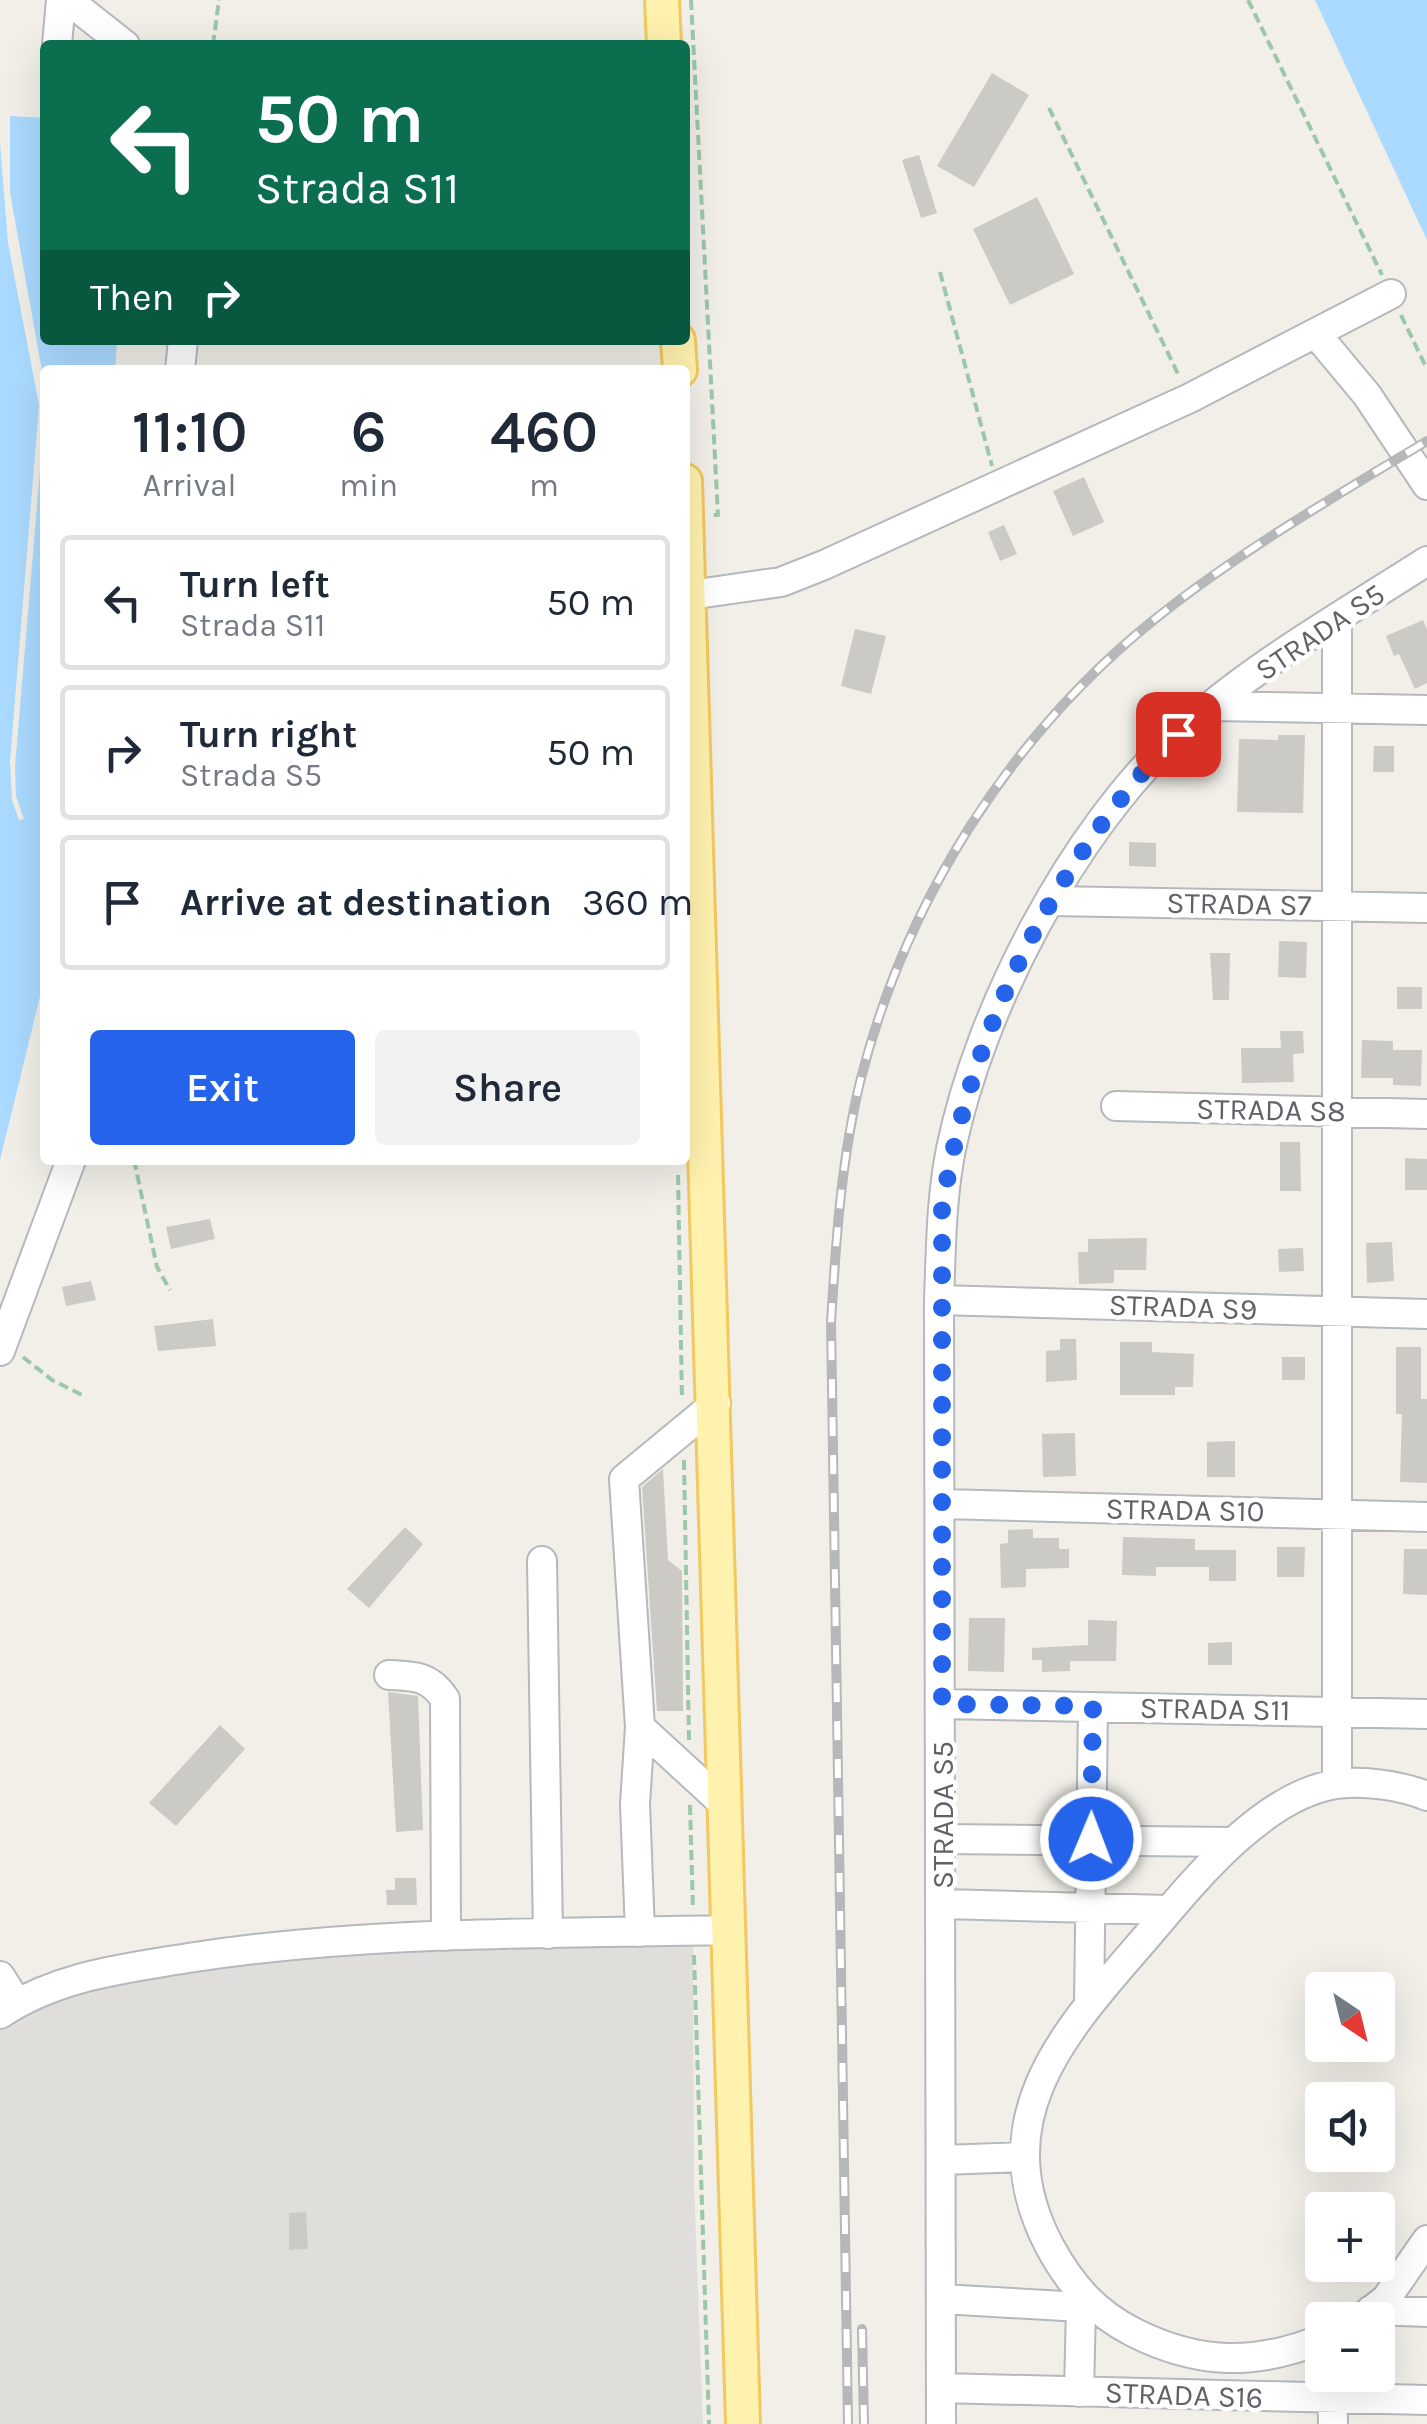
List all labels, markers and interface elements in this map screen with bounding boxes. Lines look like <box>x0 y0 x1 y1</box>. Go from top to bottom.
text: 50 m <box>255 78 424 160</box>
icon: left <box>90 80 220 210</box>
text: Strada S11 <box>255 162 459 214</box>
icon: right <box>194 270 249 325</box>
text: Then <box>90 275 174 320</box>
text: 11:10 <box>132 397 248 467</box>
text: 6 <box>351 397 387 467</box>
text: 460 <box>490 397 598 467</box>
text: Arrival <box>143 467 237 504</box>
text: min <box>339 467 398 504</box>
text: m <box>529 467 559 504</box>
text: Turn left <box>180 562 330 607</box>
icon: left <box>95 575 150 630</box>
street label: STRADA S5 <box>1249 576 1391 688</box>
text: 50 m <box>546 580 635 625</box>
text: Strada S11 <box>180 607 325 644</box>
pin <box>1136 692 1221 777</box>
icon: arrive <box>1151 707 1206 762</box>
text: Turn right <box>180 712 357 757</box>
icon: right <box>95 725 150 780</box>
text: 50 m <box>546 730 635 775</box>
text: Strada S5 <box>180 757 322 794</box>
icon: arrive <box>95 875 150 930</box>
text: Arrive at destination <box>180 880 552 925</box>
text: 360 m <box>582 880 693 925</box>
street label: STRADA S7 <box>1166 885 1312 923</box>
button: Exit <box>90 1030 355 1145</box>
button: Share <box>375 1030 640 1145</box>
street label: STRADA S8 <box>1196 1091 1346 1129</box>
street label: STRADA S9 <box>1108 1286 1258 1328</box>
street label: STRADA S10 <box>1105 1491 1265 1529</box>
street label: STRADA S11 <box>1139 1690 1291 1728</box>
street label: STRADA S5 <box>925 1741 961 1889</box>
position arrow <box>1039 1787 1143 1891</box>
north arrow <box>1305 1972 1395 2062</box>
map controls <box>1305 1972 1395 2392</box>
button: sound <box>1305 2082 1395 2172</box>
button: + <box>1305 2192 1395 2282</box>
button: − <box>1305 2302 1395 2392</box>
street label: STRADA S16 <box>1104 2374 1264 2416</box>

